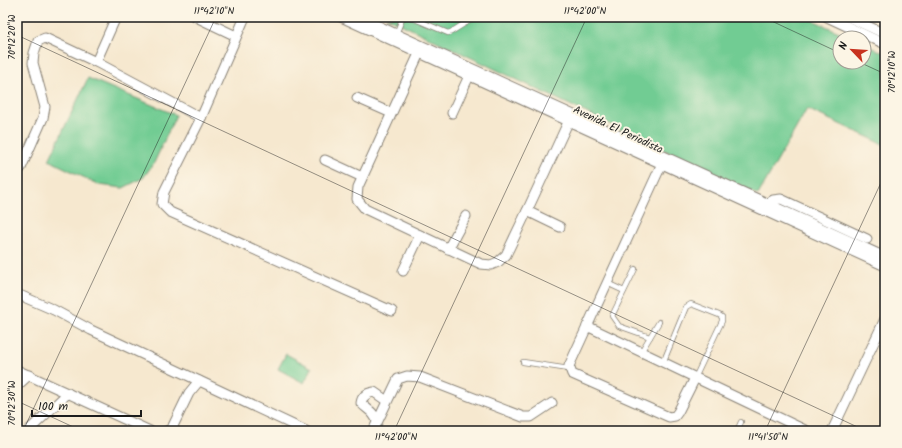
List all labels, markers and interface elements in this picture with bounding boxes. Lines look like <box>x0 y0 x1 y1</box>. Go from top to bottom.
text: 11°42'10"N <box>194 3 235 19</box>
text: 11°42'00"N <box>564 3 606 19</box>
text: 70°12'20"W <box>4 14 20 60</box>
north arrow <box>832 30 872 70</box>
text: N <box>834 39 853 53</box>
text: 70°12'10"W <box>884 50 900 93</box>
street label: Avenida El Periodista <box>570 101 666 159</box>
text: 70°12'30"W <box>4 380 20 426</box>
scale bar <box>32 392 141 418</box>
text: 100 m <box>38 397 69 416</box>
text: 11°42'00"N <box>375 429 417 445</box>
text: 11°41'50"N <box>748 429 788 445</box>

